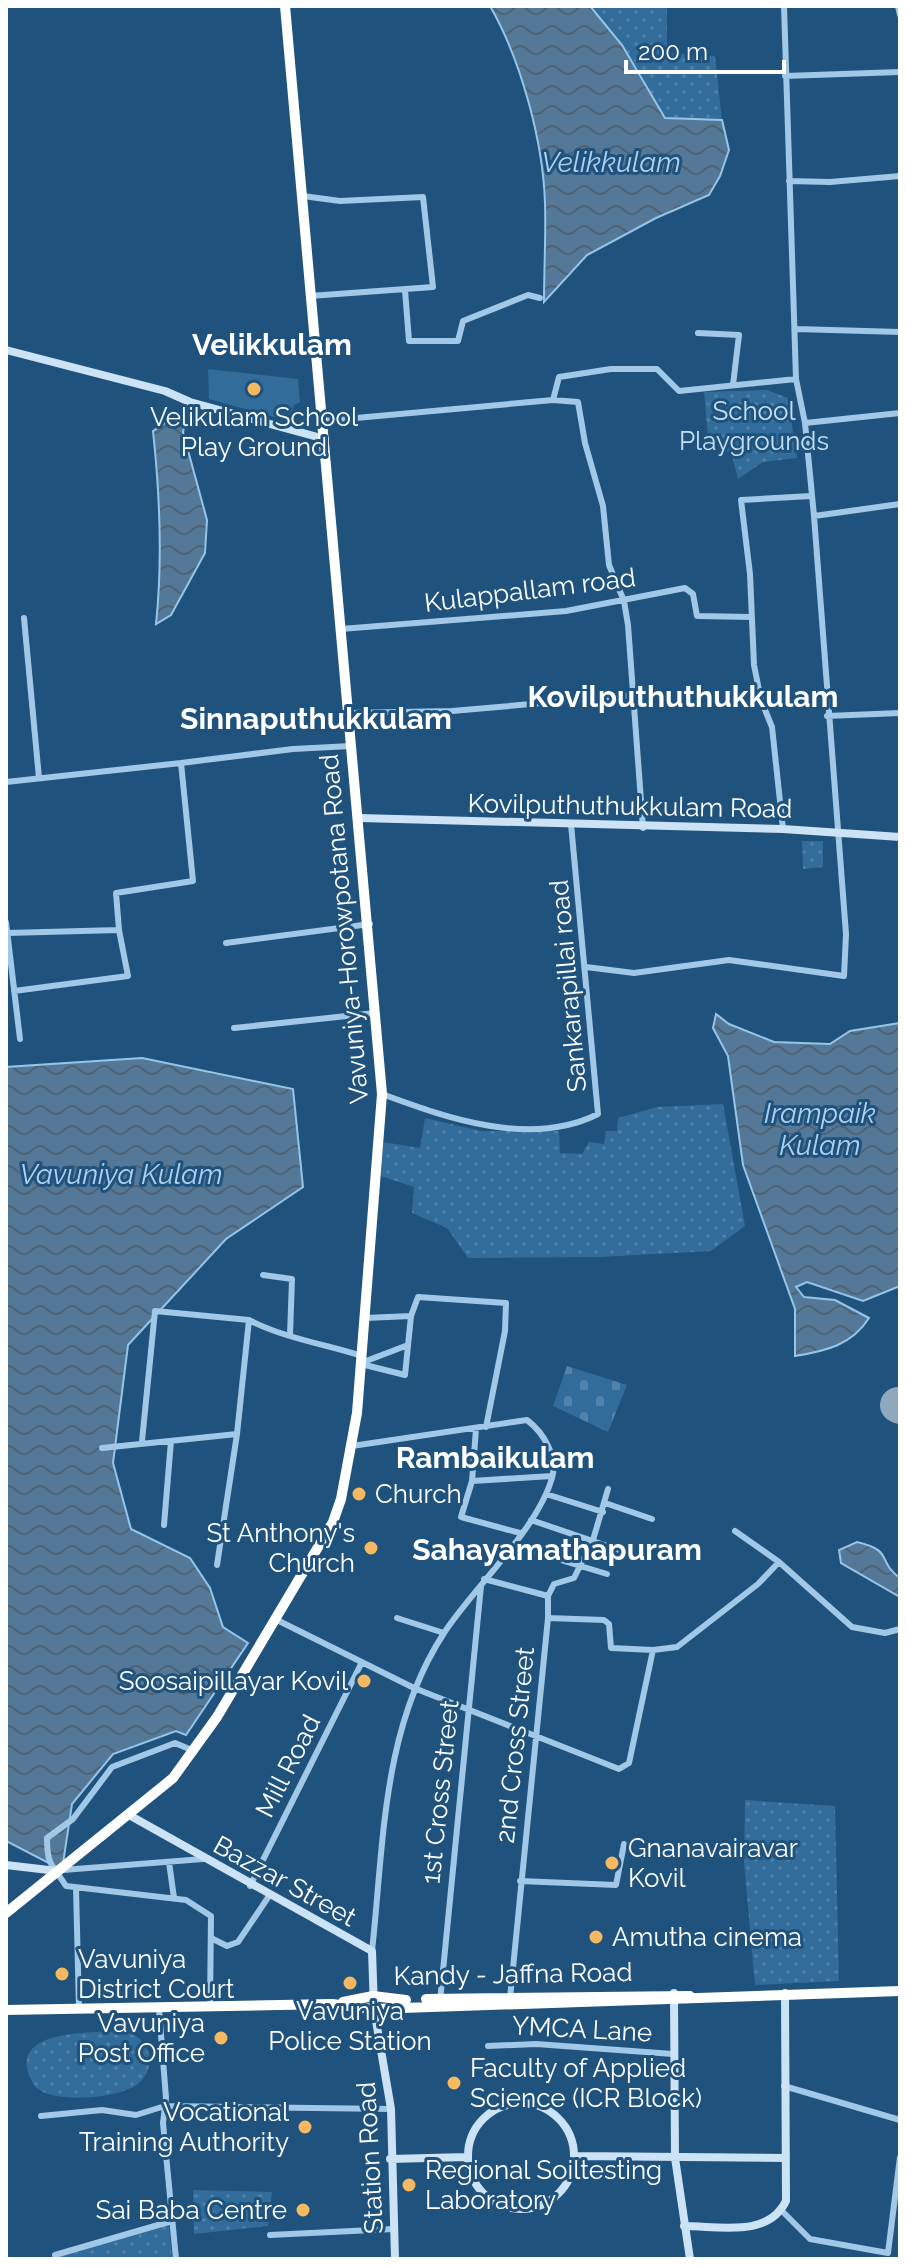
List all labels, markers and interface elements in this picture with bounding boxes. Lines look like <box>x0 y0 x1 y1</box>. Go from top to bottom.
scale bar <box>626 24 784 74</box>
text: 200 m <box>638 37 708 66</box>
water label: Velikkulam <box>541 146 681 179</box>
district label: Velikkulam <box>192 327 352 362</box>
marker: Velikulam School Play Ground <box>245 380 263 398</box>
park label: School Playgrounds <box>679 396 829 456</box>
place label: Velikulam School Play Ground <box>150 402 359 462</box>
street label: Kulappallam road <box>423 562 637 618</box>
district label: Kovilputhuthukkulam <box>528 679 838 714</box>
district label: Sinnaputhukkulam <box>180 701 452 736</box>
street label: Vavuniya-Horowpotana Road <box>314 753 374 1105</box>
street label: Kovilputhuthukkulam Road <box>467 788 793 824</box>
street label: Sankarapillai road <box>544 879 592 1093</box>
water label: Irampaik Kulam <box>764 1097 876 1162</box>
water label: Vavuniya Kulam <box>19 1158 223 1191</box>
district label: Rambaikulam <box>396 1440 594 1475</box>
place label: Church <box>375 1479 462 1509</box>
marker: Church <box>350 1485 368 1503</box>
place label: St Anthony's Church <box>207 1518 355 1578</box>
district label: Sahayamathapuram <box>412 1532 702 1567</box>
marker: St Anthony's Church <box>362 1539 380 1557</box>
street label: 2nd Cross Street <box>490 1645 540 1845</box>
place label: Soosaipillayar Kovil <box>119 1666 349 1696</box>
marker: Soosaipillayar Kovil <box>355 1672 373 1690</box>
street label: 1st Cross Street <box>415 1698 465 1885</box>
street label: Mill Road <box>249 1710 327 1822</box>
street label: Bazzar Street <box>208 1829 362 1933</box>
place label: Gnanavairavar Kovil <box>628 1833 798 1893</box>
marker: Gnanavairavar Kovil <box>603 1854 621 1872</box>
place label: Amutha cinema <box>612 1922 802 1952</box>
marker: Amutha cinema <box>587 1928 605 1946</box>
place label: Vavuniya District Court <box>78 1944 235 2004</box>
street label: Kandy - Jaffna Road <box>393 1957 633 1991</box>
marker: Vavuniya District Court <box>53 1965 71 1983</box>
marker: Vavuniya Police Station <box>341 1974 359 1992</box>
place label: Vavuniya Police Station <box>268 1996 432 2056</box>
place label: Vavuniya Post Office <box>78 2008 205 2068</box>
street label: YMCA Lane <box>511 2010 653 2048</box>
marker: Vavuniya Post Office <box>212 2029 230 2047</box>
place label: Faculty of Applied Science (ICR Block) <box>470 2053 702 2113</box>
marker: Faculty of Applied Science (ICR Block) <box>445 2074 463 2092</box>
street label: Station Road <box>351 2081 389 2235</box>
place label: Vocational Training Authority <box>79 2097 290 2157</box>
marker: Vocational Training Authority <box>296 2118 314 2136</box>
place label: Regional Soiltesting Laboratory <box>425 2155 662 2215</box>
marker: Regional Soiltesting Laboratory <box>400 2176 418 2194</box>
place label: Sai Baba Centre <box>96 2195 287 2225</box>
marker: Sai Baba Centre <box>294 2201 312 2219</box>

